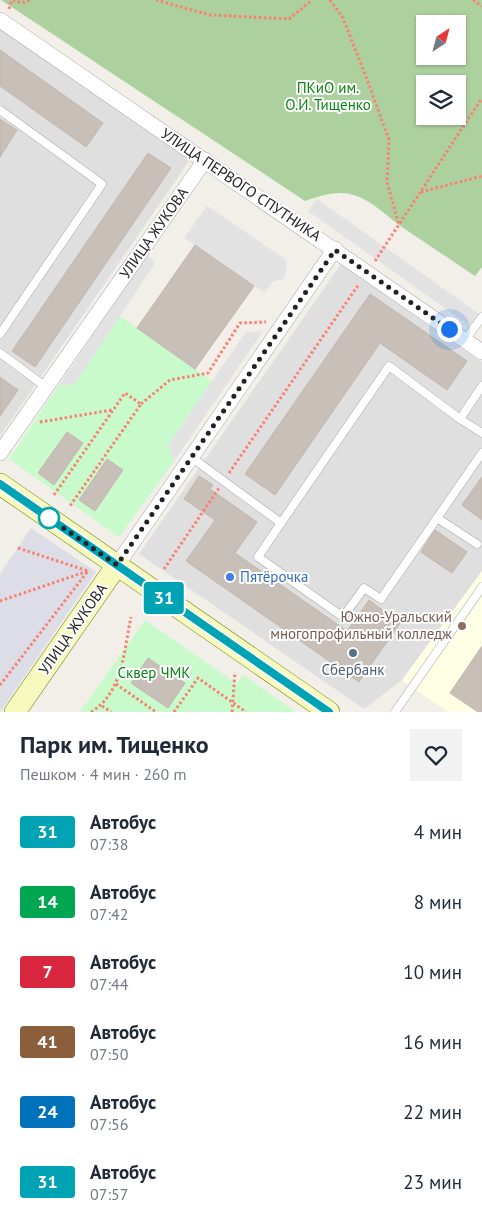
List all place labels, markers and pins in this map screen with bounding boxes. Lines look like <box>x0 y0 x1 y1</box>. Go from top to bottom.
unlabelled marker <box>38 507 60 529</box>
place label: Пятёрочка <box>240 567 308 586</box>
marker: Пятёрочка <box>224 571 236 583</box>
place label: Южно-Уральский многопрофильный колледж <box>270 607 452 643</box>
marker: Южно-Уральский многопрофильный колледж <box>456 620 468 632</box>
marker: Сбербанк <box>347 647 359 659</box>
place label: Сбербанк <box>321 660 385 679</box>

